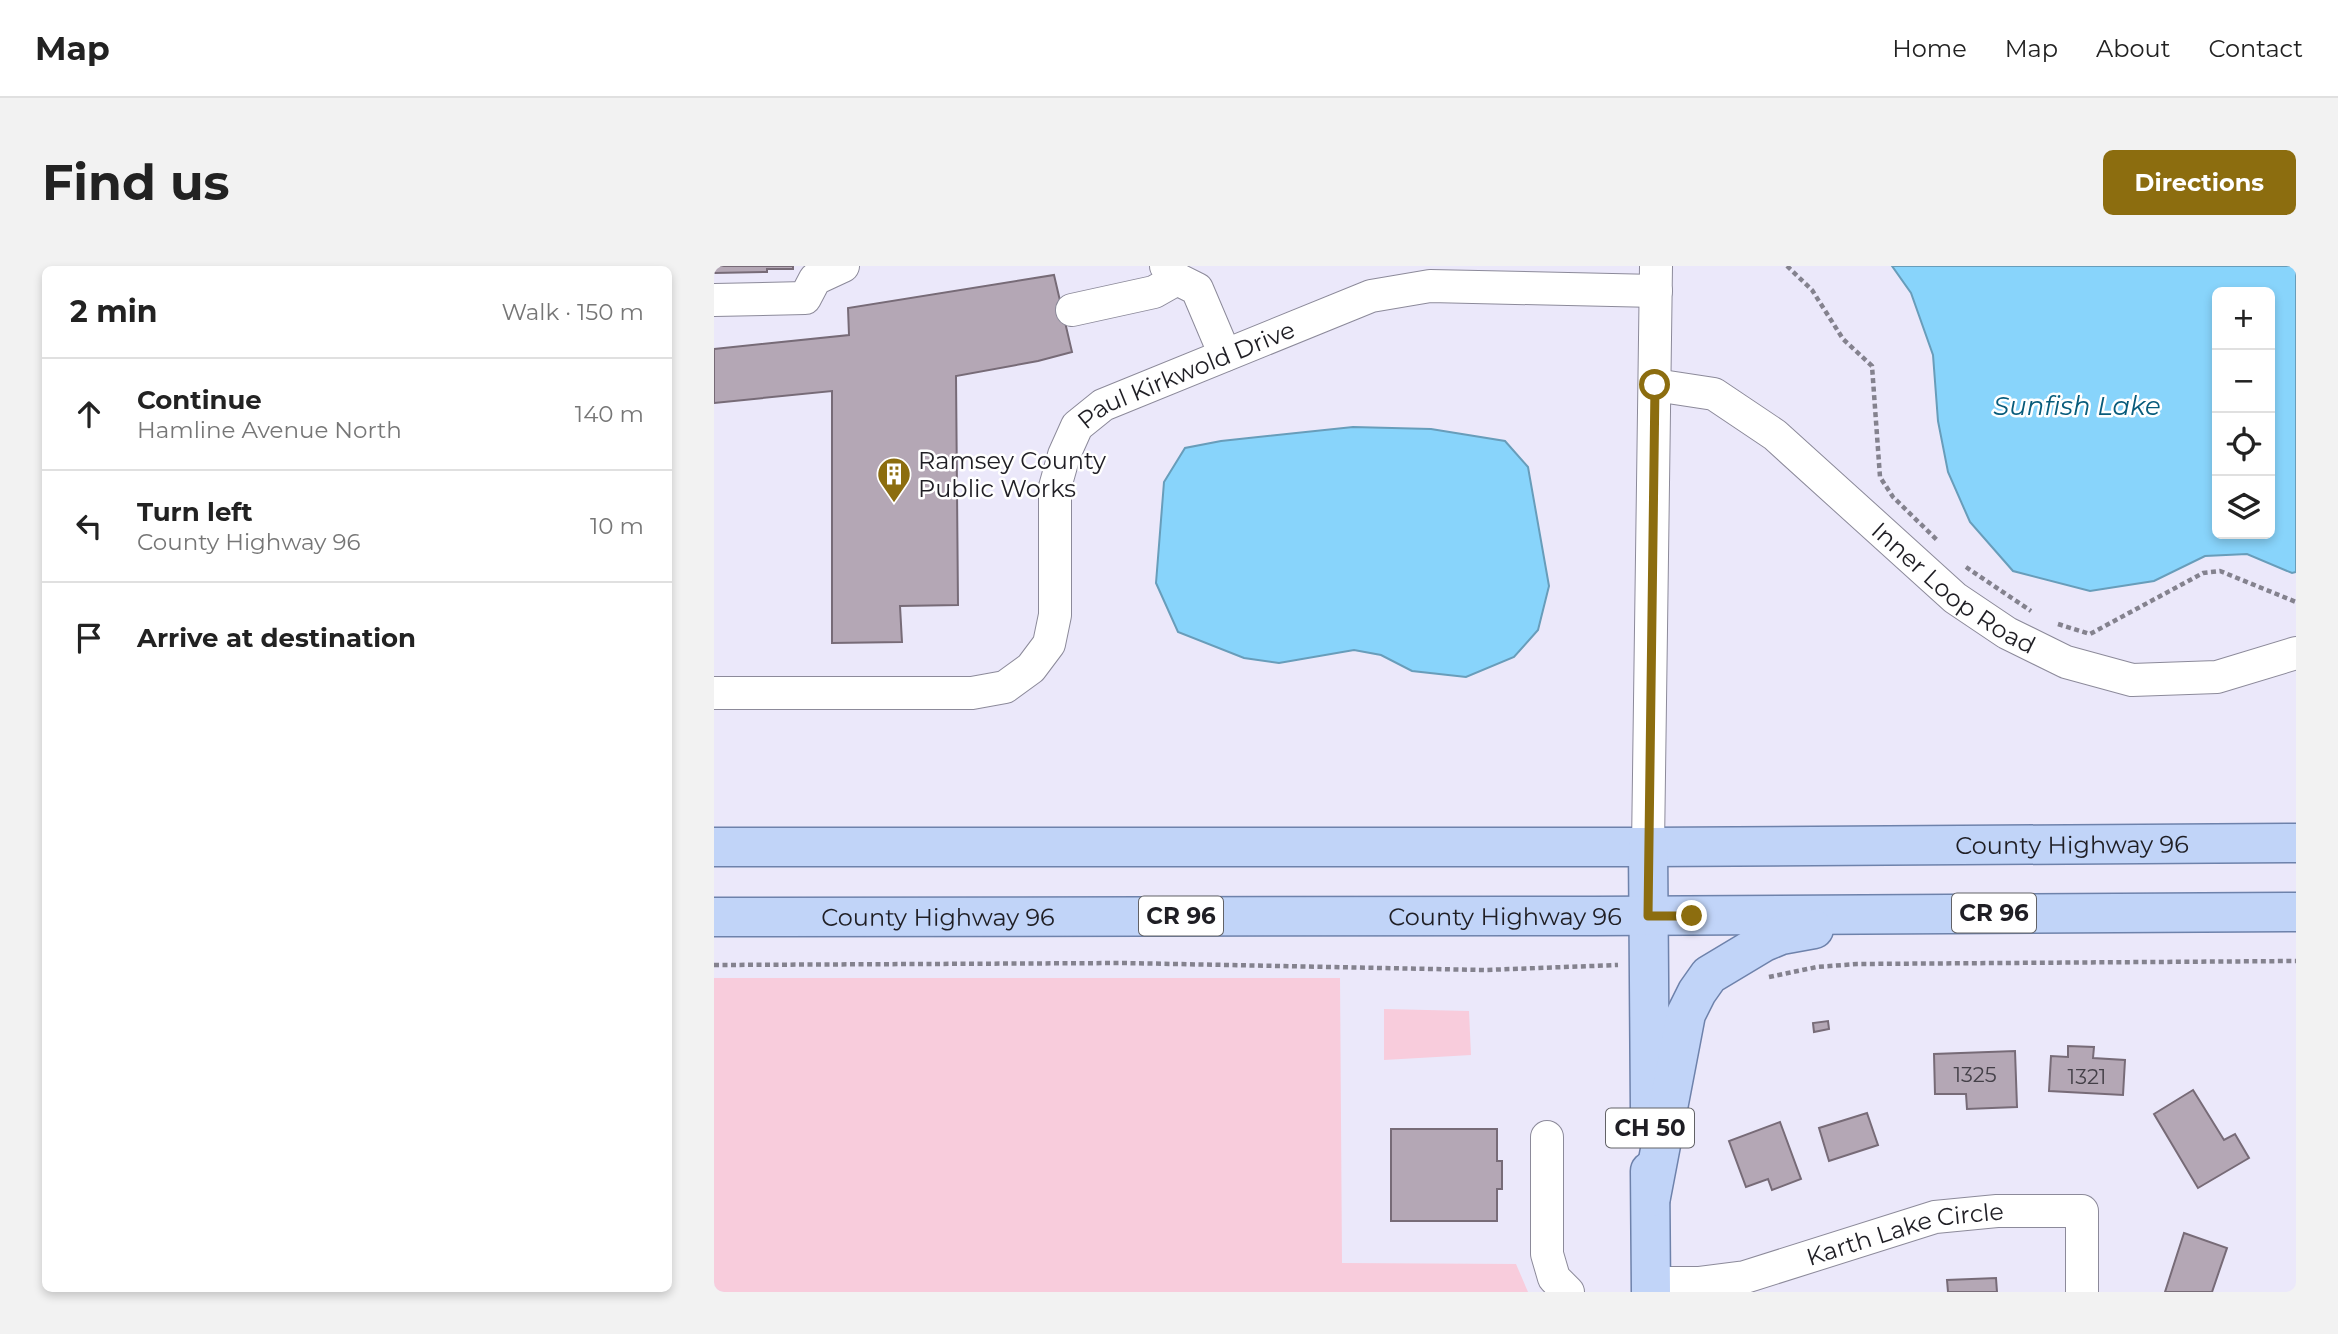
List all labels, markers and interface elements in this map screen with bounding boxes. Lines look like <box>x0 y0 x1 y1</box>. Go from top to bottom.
text: Map <box>35 28 110 68</box>
text: Home <box>1892 34 1967 63</box>
text: Map <box>2005 34 2058 63</box>
text: About <box>2096 34 2170 63</box>
text: Contact <box>2208 34 2303 63</box>
button: Directions <box>2103 150 2296 215</box>
text: Find us <box>42 153 230 212</box>
map controls <box>2212 287 2275 539</box>
button: + <box>2212 287 2275 350</box>
text: 2 min <box>70 293 157 330</box>
text: Walk · 150 m <box>501 298 644 326</box>
street label: Paul Kirkwold Drive <box>1071 314 1299 435</box>
button: − <box>2212 350 2275 413</box>
route start <box>1639 369 1670 400</box>
text: Continue <box>137 384 262 416</box>
water label: Sunfish Lake <box>1993 390 2161 422</box>
icon: ahead <box>70 395 108 433</box>
text: 140 m <box>575 400 644 428</box>
button: locate <box>2212 413 2275 476</box>
text: Hamline Avenue North <box>137 416 402 444</box>
place label: Ramsey County Public Works <box>918 446 1106 503</box>
building icon: Ramsey County Public Works <box>875 455 913 504</box>
button: layers <box>2212 476 2275 539</box>
text: Turn left <box>137 496 253 528</box>
icon: left <box>70 507 108 545</box>
text: 10 m <box>590 512 644 540</box>
street label: Inner Loop Road <box>1866 516 2040 659</box>
text: County Highway 96 <box>137 528 361 556</box>
icon: arrive <box>70 619 108 657</box>
text: Arrive at destination <box>137 622 416 654</box>
street label: County Highway 96 <box>1955 829 2189 860</box>
road number: CR 96 <box>1952 894 2036 932</box>
road number: CR 96 <box>1139 896 1223 936</box>
route end <box>1676 900 1707 931</box>
street label: County Highway 96 <box>1388 901 1622 931</box>
street label: County Highway 96 <box>821 902 1055 931</box>
house number: 1325 <box>1953 1062 1997 1087</box>
house number: 1321 <box>2068 1064 2106 1089</box>
road number: CH 50 <box>1606 1108 1694 1148</box>
street label: Karth Lake Circle <box>1803 1196 2005 1271</box>

